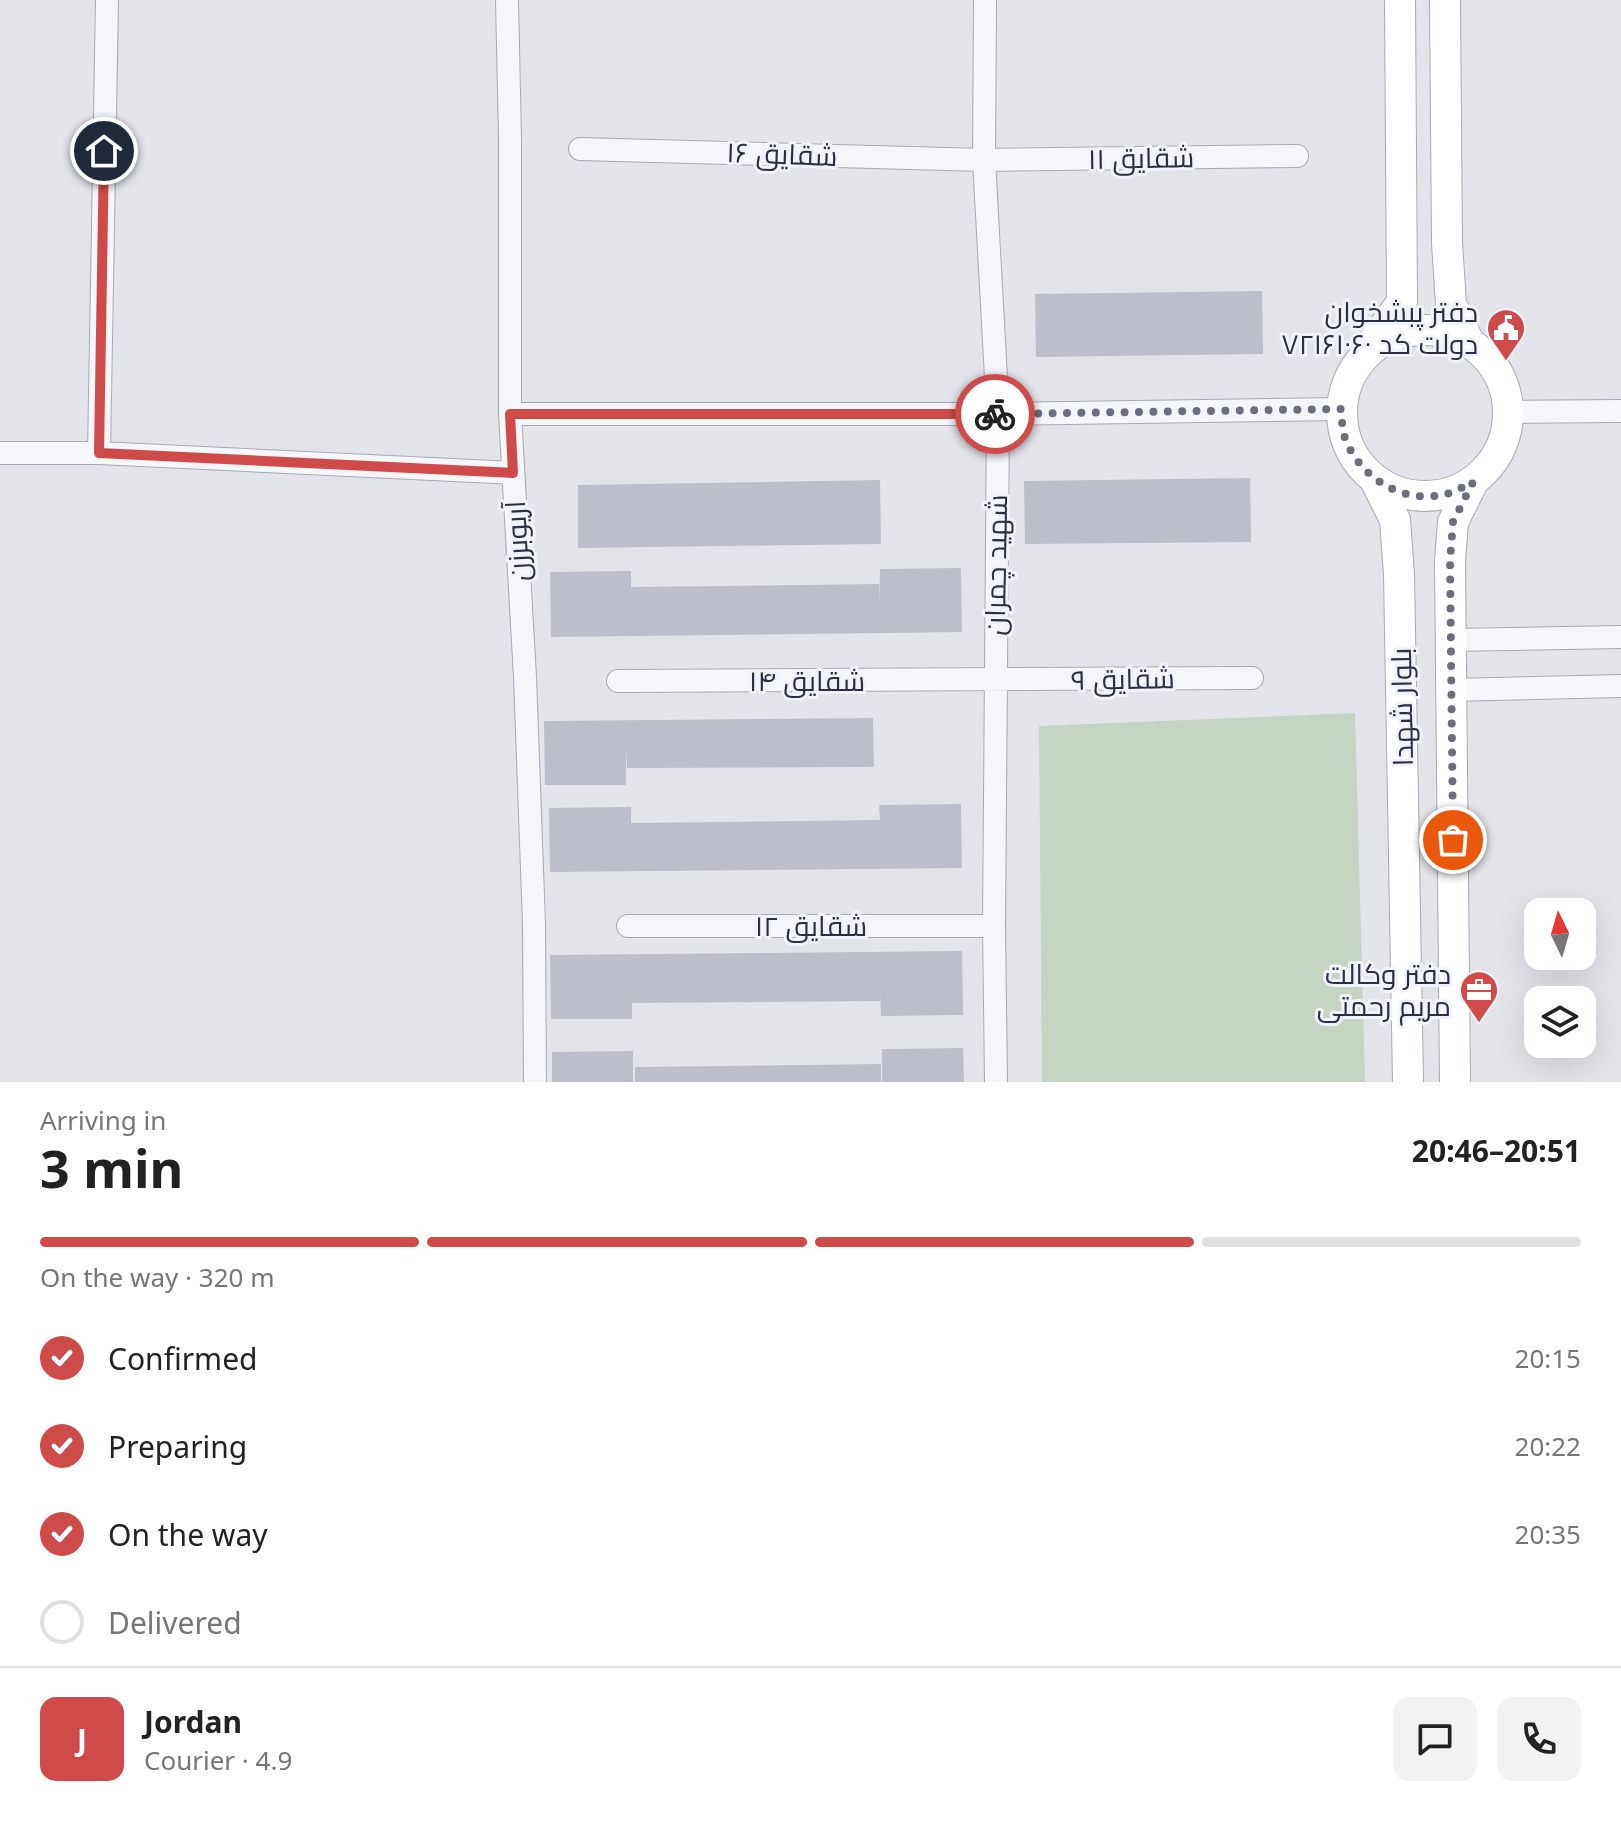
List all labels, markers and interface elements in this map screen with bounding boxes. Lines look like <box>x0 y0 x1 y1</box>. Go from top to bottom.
pin <box>70 117 138 185</box>
icon: home <box>82 129 126 173</box>
street label: شقایق ۱۶ <box>726 132 838 174</box>
street label: شقایق ۱۱ <box>1087 137 1195 177</box>
place label: دفتر پبشخوان دولت کد ۷۲۱۶۱۰۶۰ <box>1281 292 1478 362</box>
public building icon: دفتر پبشخوان دولت کد ۷۲۱۶۱۰۶۰ <box>1485 307 1527 362</box>
courier <box>955 374 1035 454</box>
icon: bike <box>973 392 1017 436</box>
street label: شهید چمران <box>975 494 1016 636</box>
street label: آریوبرزن <box>495 499 537 582</box>
street label: بلوار شهدا <box>1381 647 1421 767</box>
street label: شقایق ۹ <box>1071 658 1175 698</box>
street label: شقایق ۱۴ <box>749 661 865 699</box>
pin <box>1419 806 1487 874</box>
icon: bag <box>1431 818 1475 862</box>
north arrow <box>1524 898 1596 970</box>
map controls <box>1524 898 1596 1058</box>
street label: شقایق ۱۲ <box>755 906 867 944</box>
place label: دفتر وکالت مریم رحمتی <box>1317 954 1451 1026</box>
office icon: دفتر وکالت مریم رحمتی <box>1458 969 1500 1024</box>
button: layers <box>1524 986 1596 1058</box>
text: Arriving in <box>40 1102 166 1138</box>
text: 20:46–20:51 <box>1412 1130 1581 1171</box>
text: 3 min <box>40 1132 183 1203</box>
text: On the way · 320 m <box>40 1259 274 1295</box>
icon: check <box>40 1336 84 1380</box>
text: Confirmed <box>108 1338 258 1379</box>
text: 20:15 <box>1515 1340 1581 1376</box>
icon: check <box>40 1424 84 1468</box>
text: Preparing <box>108 1426 247 1467</box>
text: 20:22 <box>1515 1428 1581 1464</box>
icon: check <box>40 1512 84 1556</box>
text: On the way <box>108 1514 268 1555</box>
text: 20:35 <box>1515 1516 1581 1552</box>
text: Delivered <box>108 1602 242 1643</box>
button: chat <box>1393 1697 1477 1781</box>
button: phone <box>1497 1697 1581 1781</box>
text: Jordan <box>144 1701 242 1742</box>
text: J <box>77 1719 87 1760</box>
text: Courier · 4.9 <box>144 1742 292 1778</box>

